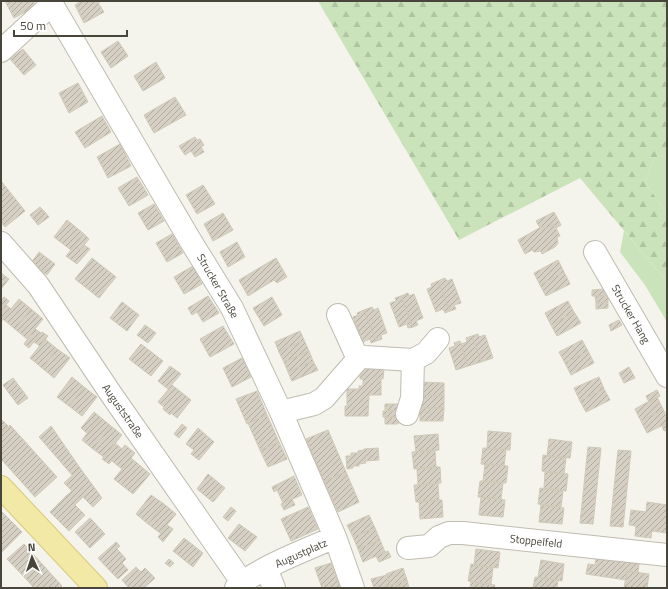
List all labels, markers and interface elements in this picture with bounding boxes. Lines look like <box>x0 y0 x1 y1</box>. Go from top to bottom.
scale bar <box>14 12 127 38</box>
text: 50 m <box>20 16 46 35</box>
street label: Strucker Straße <box>193 251 243 322</box>
street label: Strucker Hang <box>608 282 654 347</box>
street label: Auguststraße <box>98 381 148 442</box>
street label: Stoppelfeld <box>509 530 563 552</box>
street label: Augustplatz <box>272 534 330 572</box>
north arrow <box>12 537 52 577</box>
text: N <box>27 539 36 555</box>

